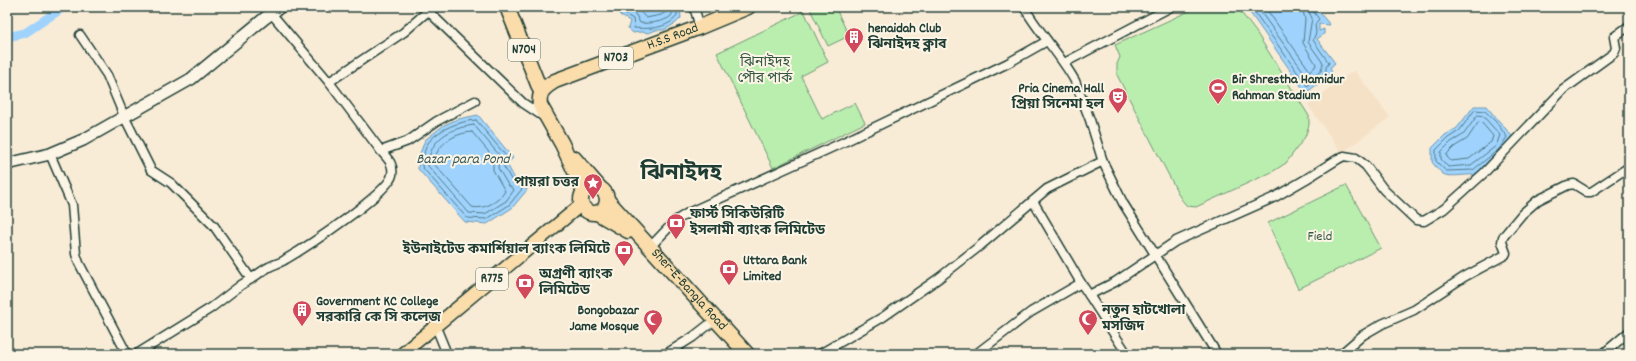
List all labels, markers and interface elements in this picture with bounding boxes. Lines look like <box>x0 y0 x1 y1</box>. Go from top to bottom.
street label: H.S.S Road <box>644 18 701 56</box>
place label: henaidah Club ঝিনাইদহ ক্লাব <box>867 19 947 55</box>
building icon: henaidah Club ঝিনাইদহ ক্লাব <box>843 26 865 54</box>
road number: N704 <box>508 39 540 61</box>
road number: N703 <box>599 47 633 69</box>
park label: ঝিনাইদহ পৌর পার্ক <box>738 53 793 89</box>
place label: Bir Shrestha Hamidur Rahman Stadium <box>1232 70 1345 106</box>
sports icon: Bir Shrestha Hamidur Rahman Stadium <box>1207 77 1229 105</box>
place label: Pria Cinema Hall প্রিয়া সিনেমা হল <box>1011 79 1105 115</box>
theatre icon: Pria Cinema Hall প্রিয়া সিনেমা হল <box>1107 86 1129 114</box>
water label: Bazar para Pond <box>416 149 512 171</box>
district label: ঝিনাইদহ <box>639 159 722 190</box>
place icon: পায়রা চত্তর <box>582 172 604 200</box>
place label: পায়রা চত্তর <box>514 173 580 193</box>
place label: ফার্স্ট সিকিউরিটি ইসলামী ব্যাংক লিমিটেড <box>689 203 826 241</box>
bank icon: ফার্স্ট সিকিউরিটি ইসলামী ব্যাংক লিমিটেড <box>665 212 687 240</box>
park label: Field <box>1308 227 1332 247</box>
place label: ইউনাইটেড কমার্শিয়াল ব্যাংক লিমিটে <box>402 239 610 260</box>
bank icon: ইউনাইটেড কমার্শিয়াল ব্যাংক লিমিটে <box>613 239 635 267</box>
street label: Sher-E-Bangla Road <box>646 244 731 335</box>
place label: Uttara Bank Limited <box>743 251 807 287</box>
bank icon: Uttara Bank Limited <box>718 258 740 286</box>
place label: অগ্রণী ব্যাংক লিমিটেড <box>538 265 613 301</box>
road number: R775 <box>476 268 508 290</box>
bank icon: অগ্রণী ব্যাংক লিমিটেড <box>514 272 536 300</box>
place label: Government KC College সরকারি কে সি কলেজ <box>315 292 441 328</box>
building icon: Government KC College সরকারি কে সি কলেজ <box>291 299 313 327</box>
place label: Bongobazar Jame Mosque <box>570 301 640 337</box>
place label: নতুন হাটখোলা মসজিদ <box>1101 301 1186 337</box>
mosque icon: Bongobazar Jame Mosque <box>642 308 664 336</box>
mosque icon: নতুন হাটখোলা মসজিদ <box>1077 308 1099 336</box>

